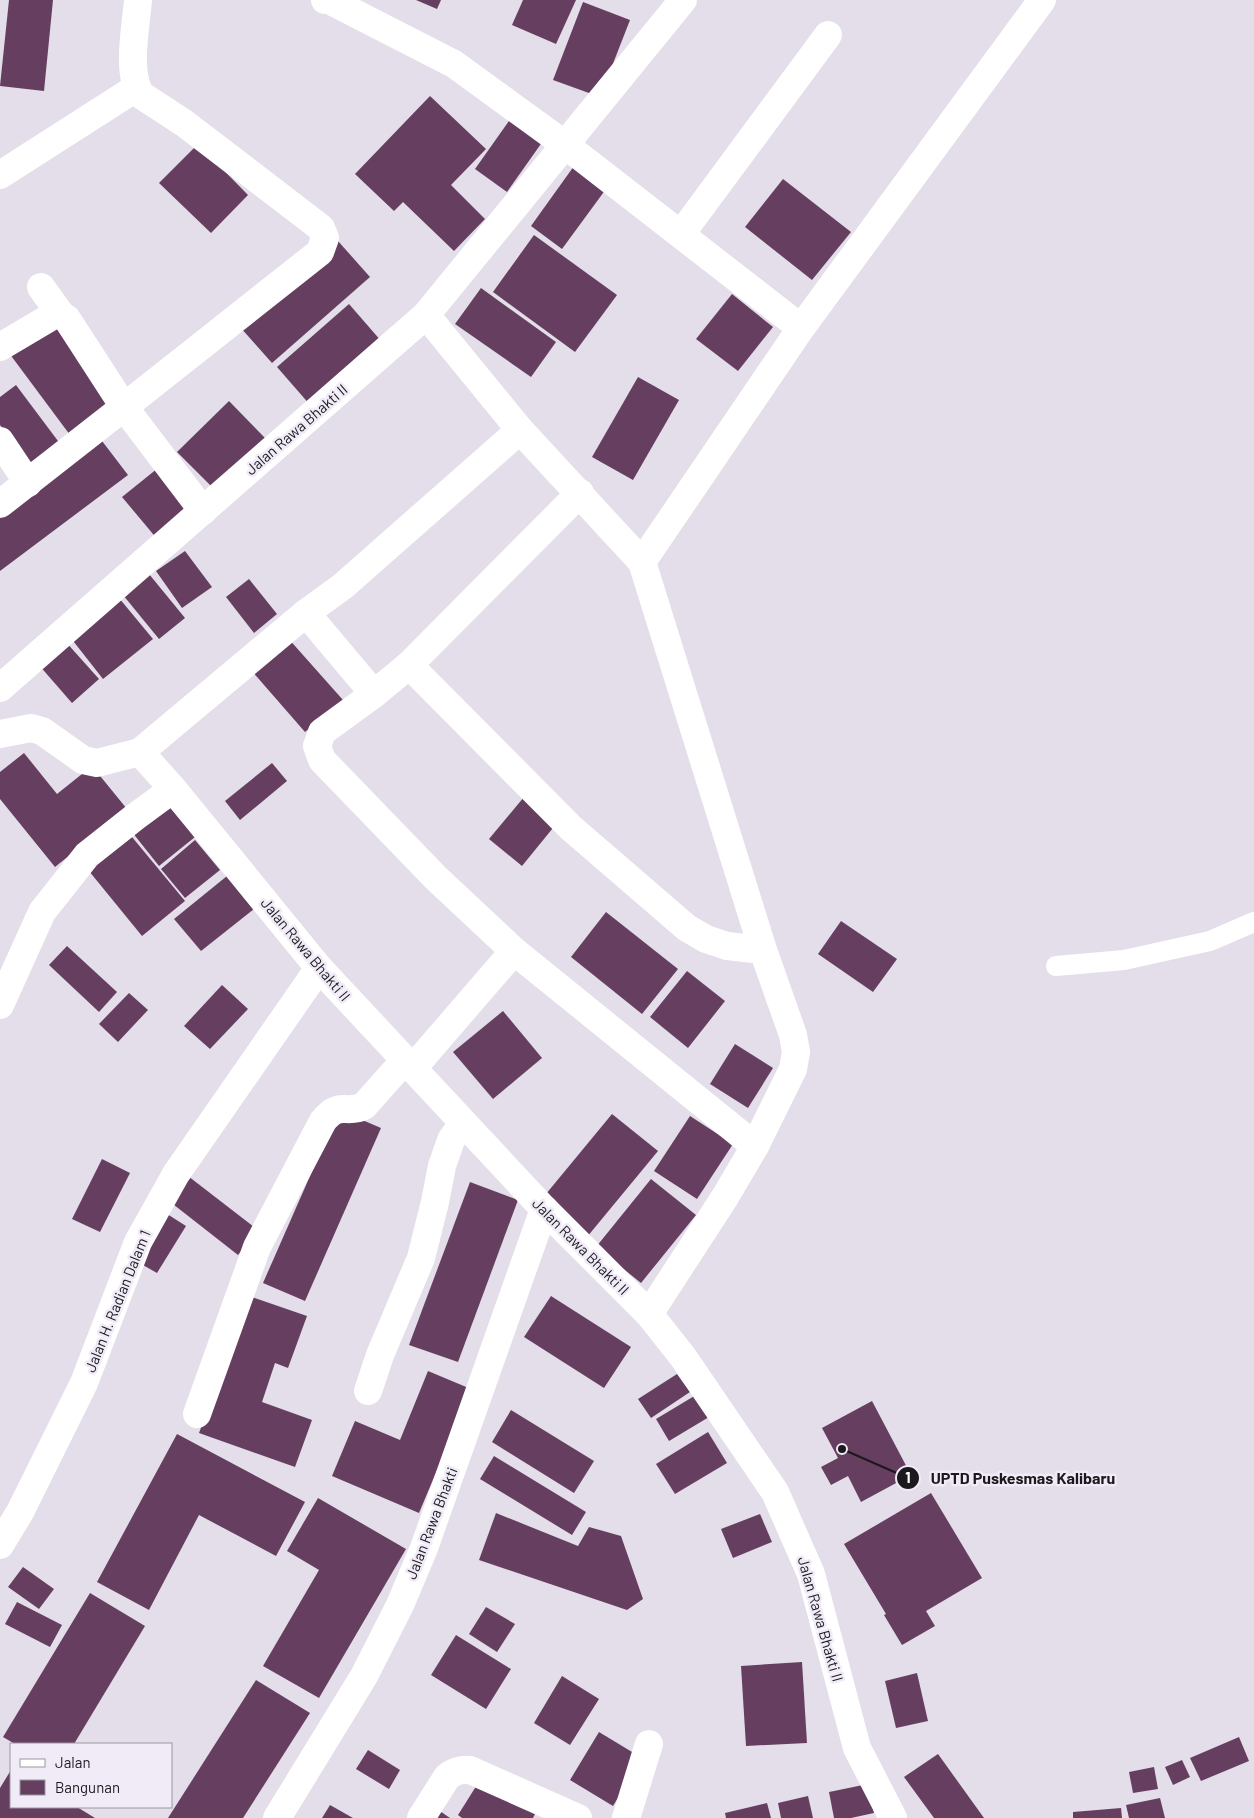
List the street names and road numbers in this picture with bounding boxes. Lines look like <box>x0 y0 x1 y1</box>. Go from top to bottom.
street label: Jalan Rawa Bhakti II <box>241 380 351 478</box>
street label: Jalan Rawa Bhakti II <box>258 894 354 1004</box>
street label: Jalan Rawa Bhakti II <box>529 1194 633 1298</box>
street label: Jalan H. Radian Dalam 1 <box>80 1227 154 1375</box>
street label: Jalan Rawa Bhakti <box>401 1464 461 1582</box>
street label: Jalan Rawa Bhakti II <box>795 1554 847 1684</box>

